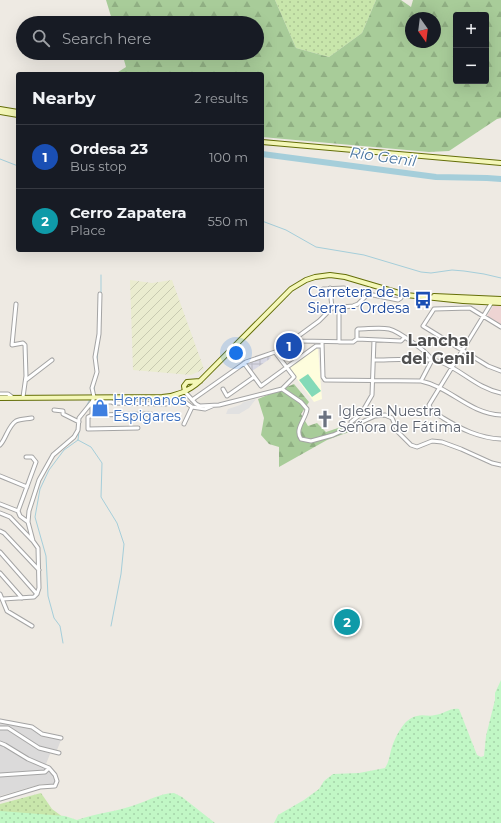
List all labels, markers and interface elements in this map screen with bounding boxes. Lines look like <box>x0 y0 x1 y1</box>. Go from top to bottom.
north arrow <box>405 12 441 48</box>
map controls <box>453 12 489 84</box>
button: + <box>453 12 489 48</box>
search box <box>16 16 264 60</box>
icon: search <box>30 27 52 49</box>
text: Search here <box>62 29 151 48</box>
button: − <box>453 48 489 84</box>
text: Nearby <box>32 88 96 108</box>
text: 2 results <box>194 90 248 106</box>
text: Ordesa 23 <box>70 139 148 158</box>
water label: Río Genil <box>349 142 418 171</box>
text: 1 <box>42 149 48 165</box>
text: 100 m <box>209 149 248 165</box>
text: Bus stop <box>70 158 127 174</box>
text: Cerro Zapatera <box>70 203 187 222</box>
text: 2 <box>41 213 49 229</box>
text: 550 m <box>208 213 248 229</box>
text: Place <box>70 222 106 238</box>
place label: Carretera de la Sierra - Ordesa <box>307 283 410 317</box>
bus stop icon: Carretera de la Sierra - Ordesa <box>413 290 433 310</box>
pin: 1 <box>276 331 302 361</box>
district label: Lancha del Genil <box>401 331 475 368</box>
your location <box>226 343 246 363</box>
place label: Hermanos Espigares <box>113 391 187 425</box>
shop icon: Hermanos Espigares <box>90 398 110 418</box>
place label: Iglesia Nuestra Señora de Fátima <box>338 402 461 436</box>
church icon: Iglesia Nuestra Señora de Fátima <box>315 409 335 429</box>
pin: 2 <box>334 607 360 637</box>

